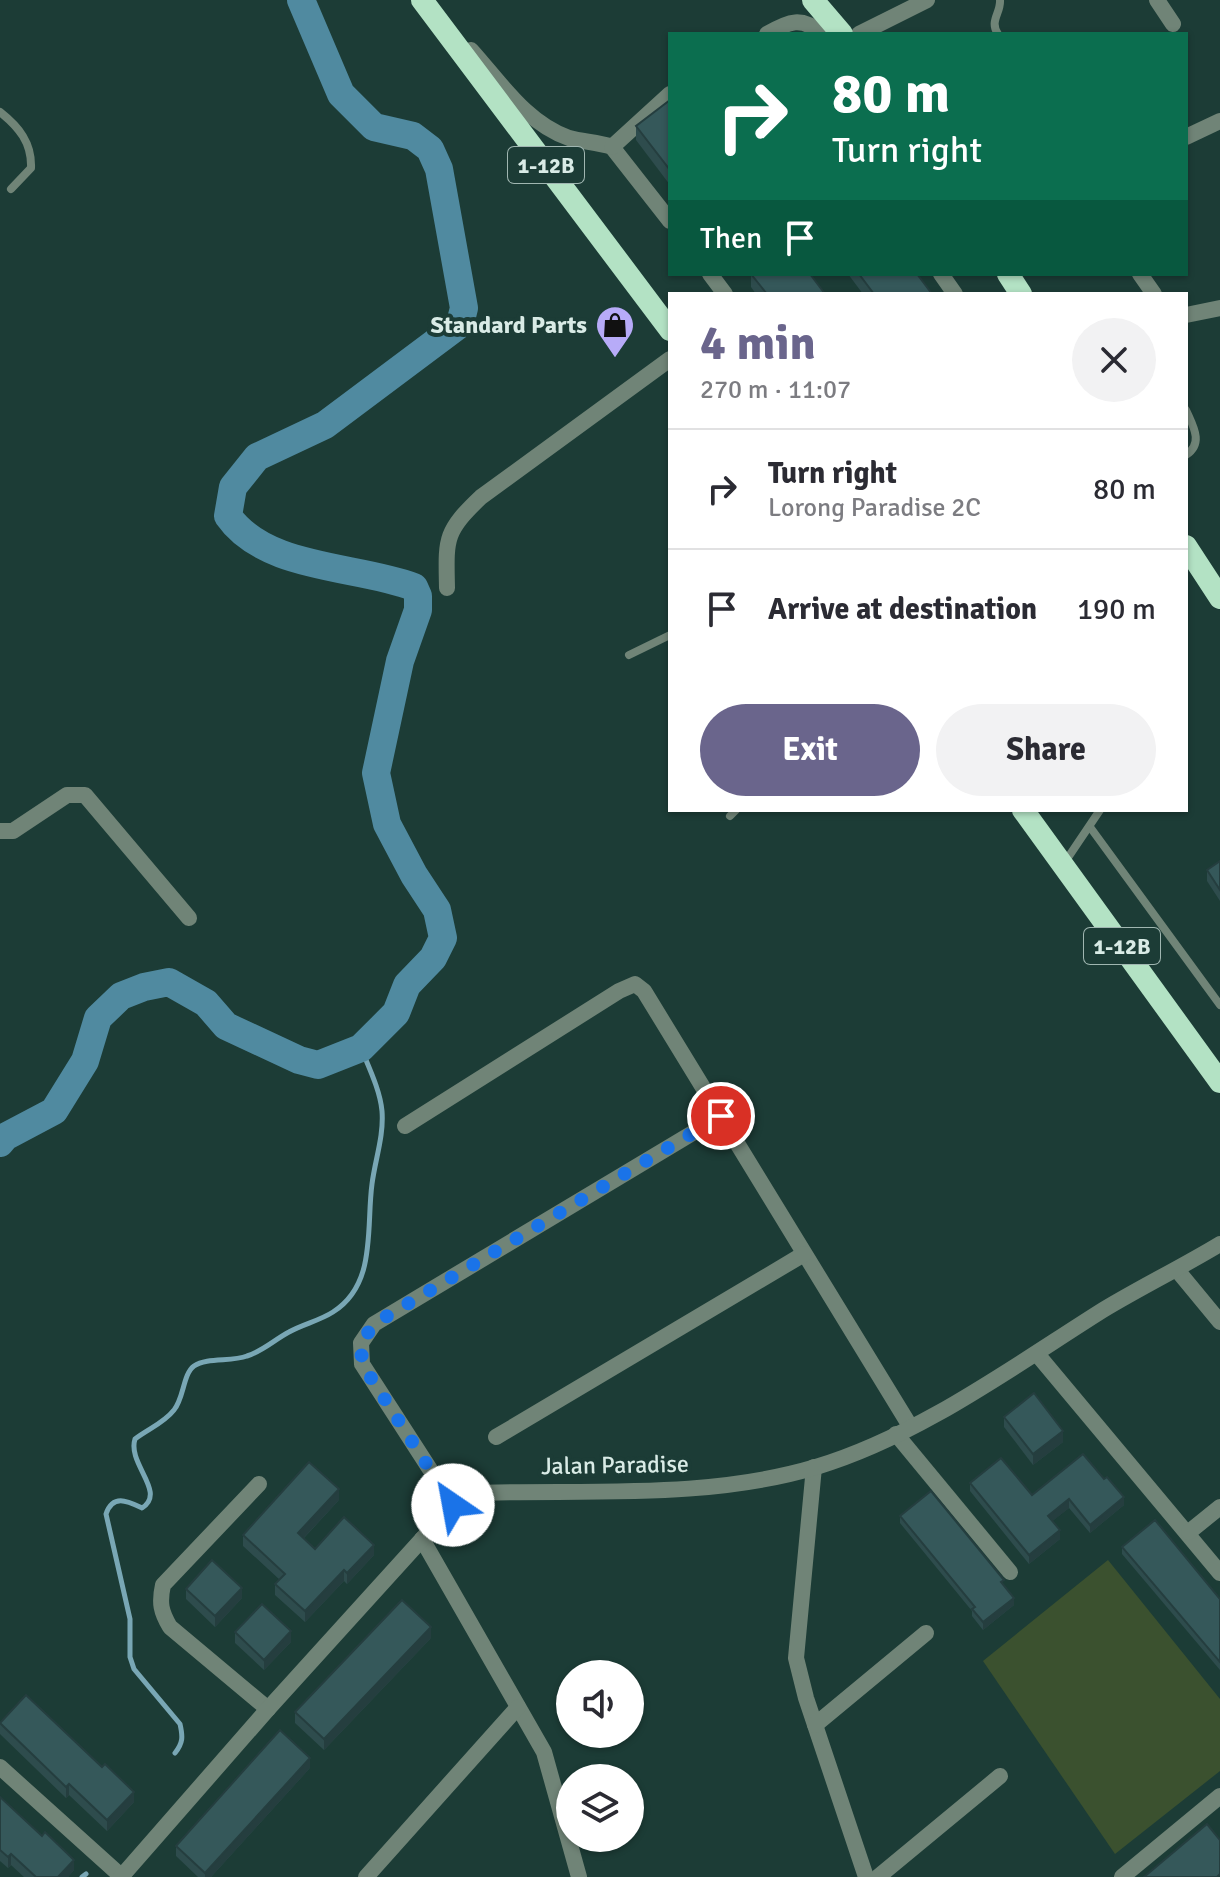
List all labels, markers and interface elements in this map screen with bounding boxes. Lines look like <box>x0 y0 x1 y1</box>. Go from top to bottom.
text: 80 m <box>832 59 950 128</box>
icon: right <box>700 64 804 168</box>
text: Turn right <box>832 128 982 173</box>
road number: 1-12B <box>508 147 584 183</box>
icon: arrive <box>778 216 822 260</box>
text: Then <box>700 220 762 257</box>
shop icon: Standard Parts <box>594 304 636 359</box>
place label: Standard Parts <box>431 310 587 340</box>
text: 4 min <box>700 314 816 373</box>
button: close <box>1072 318 1156 402</box>
text: 270 m · 11:07 <box>700 374 851 406</box>
text: Turn right <box>768 455 897 492</box>
icon: right <box>700 467 744 511</box>
text: 80 m <box>1093 471 1156 508</box>
text: Lorong Paradise 2C <box>768 492 981 524</box>
icon: arrive <box>700 587 744 631</box>
text: Arrive at destination <box>768 591 1037 628</box>
text: 190 m <box>1077 591 1156 628</box>
button: Exit <box>700 704 920 796</box>
button: Share <box>936 704 1156 796</box>
road number: 1-12B <box>1084 928 1160 964</box>
pin <box>687 1082 755 1150</box>
icon: arrive <box>699 1094 743 1138</box>
street label: Jalan Paradise <box>541 1449 689 1481</box>
position arrow <box>411 1463 495 1547</box>
map controls <box>556 1660 644 1852</box>
button: sound <box>556 1660 644 1748</box>
button: layers <box>556 1764 644 1852</box>

